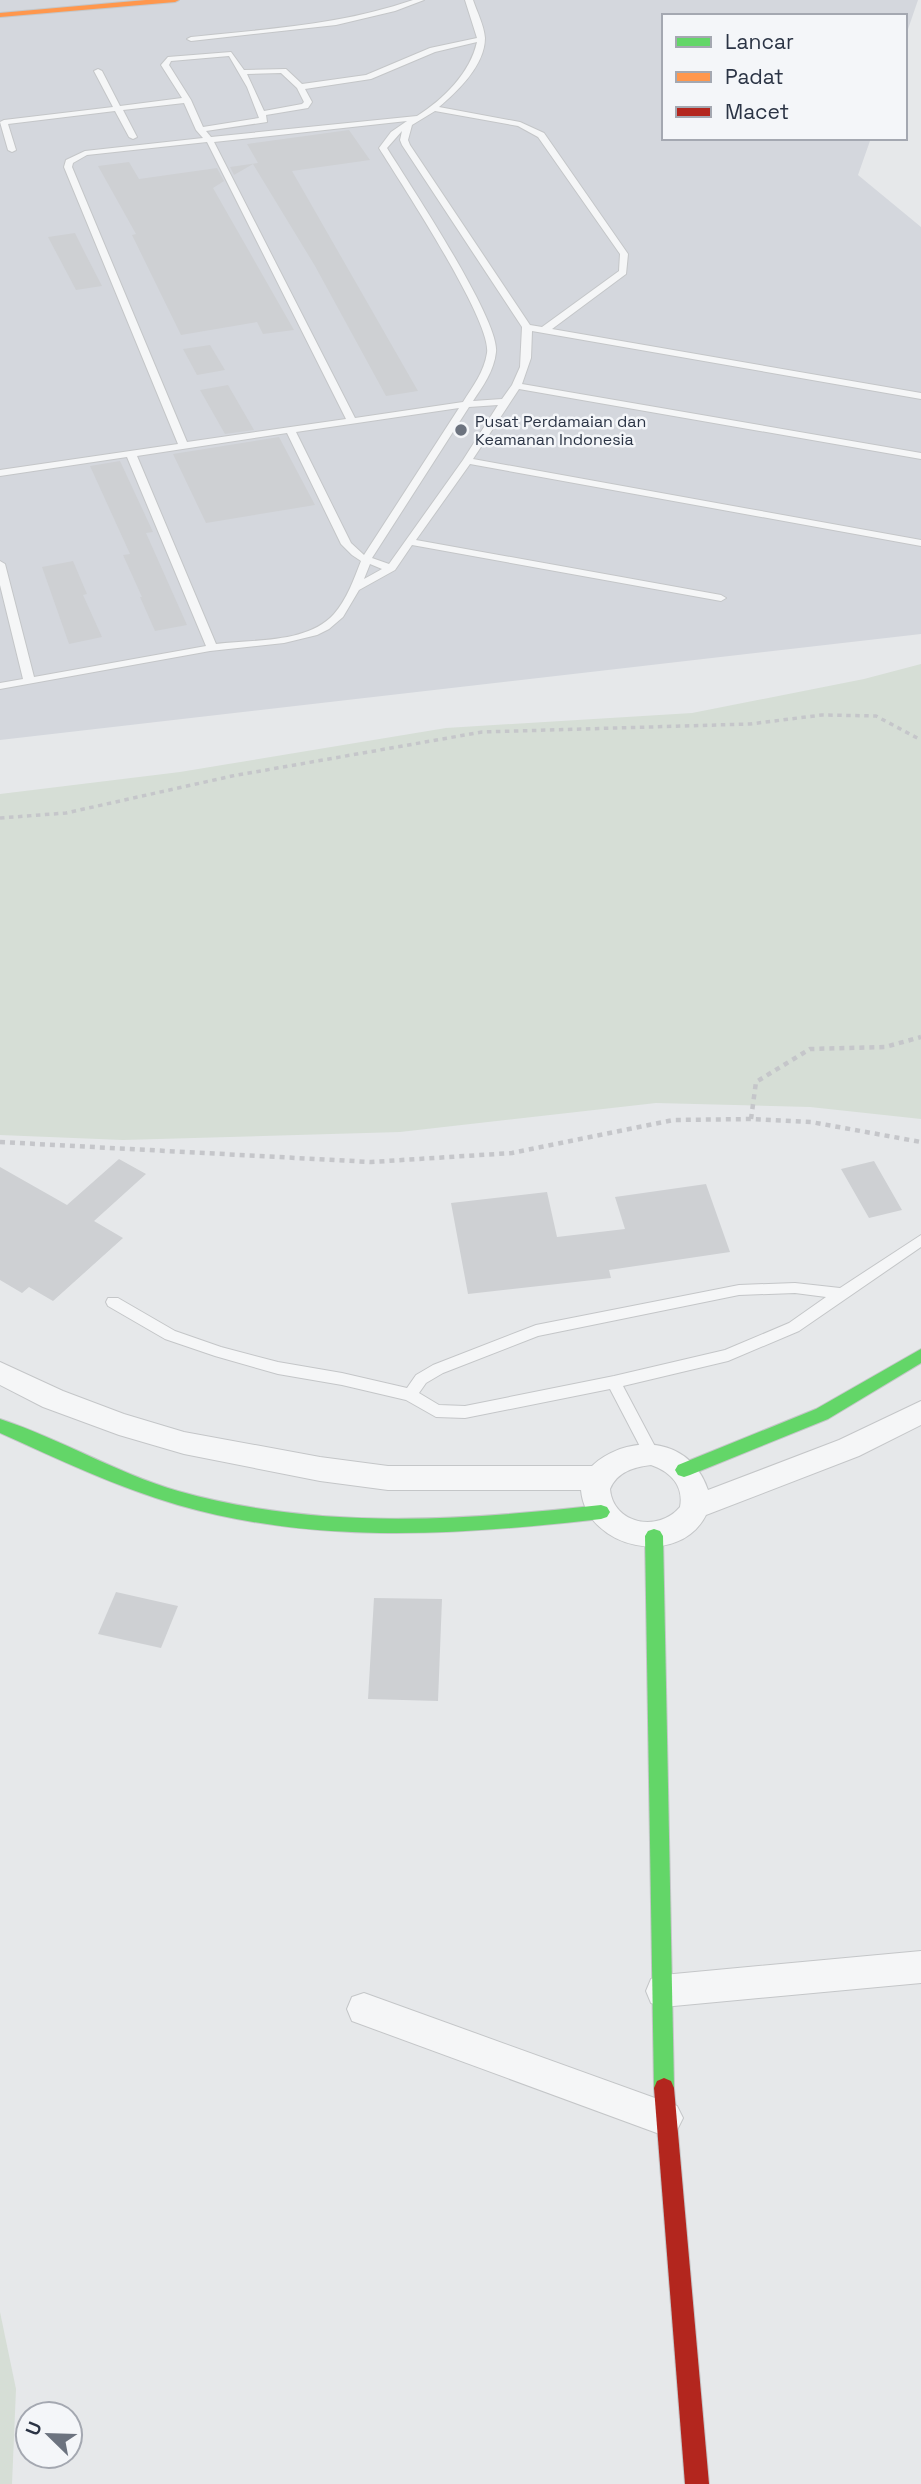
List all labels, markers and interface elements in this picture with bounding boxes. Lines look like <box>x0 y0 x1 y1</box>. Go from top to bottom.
legend <box>662 14 907 140</box>
text: Lancar <box>725 28 794 55</box>
text: Padat <box>725 63 784 90</box>
text: Macet <box>725 98 789 125</box>
place label: Pusat Perdamaian dan Keamanan Indonesia <box>475 411 646 450</box>
marker: Pusat Perdamaian dan Keamanan Indonesia <box>453 422 469 438</box>
north arrow <box>14 2400 84 2470</box>
text: U <box>20 2418 48 2439</box>

